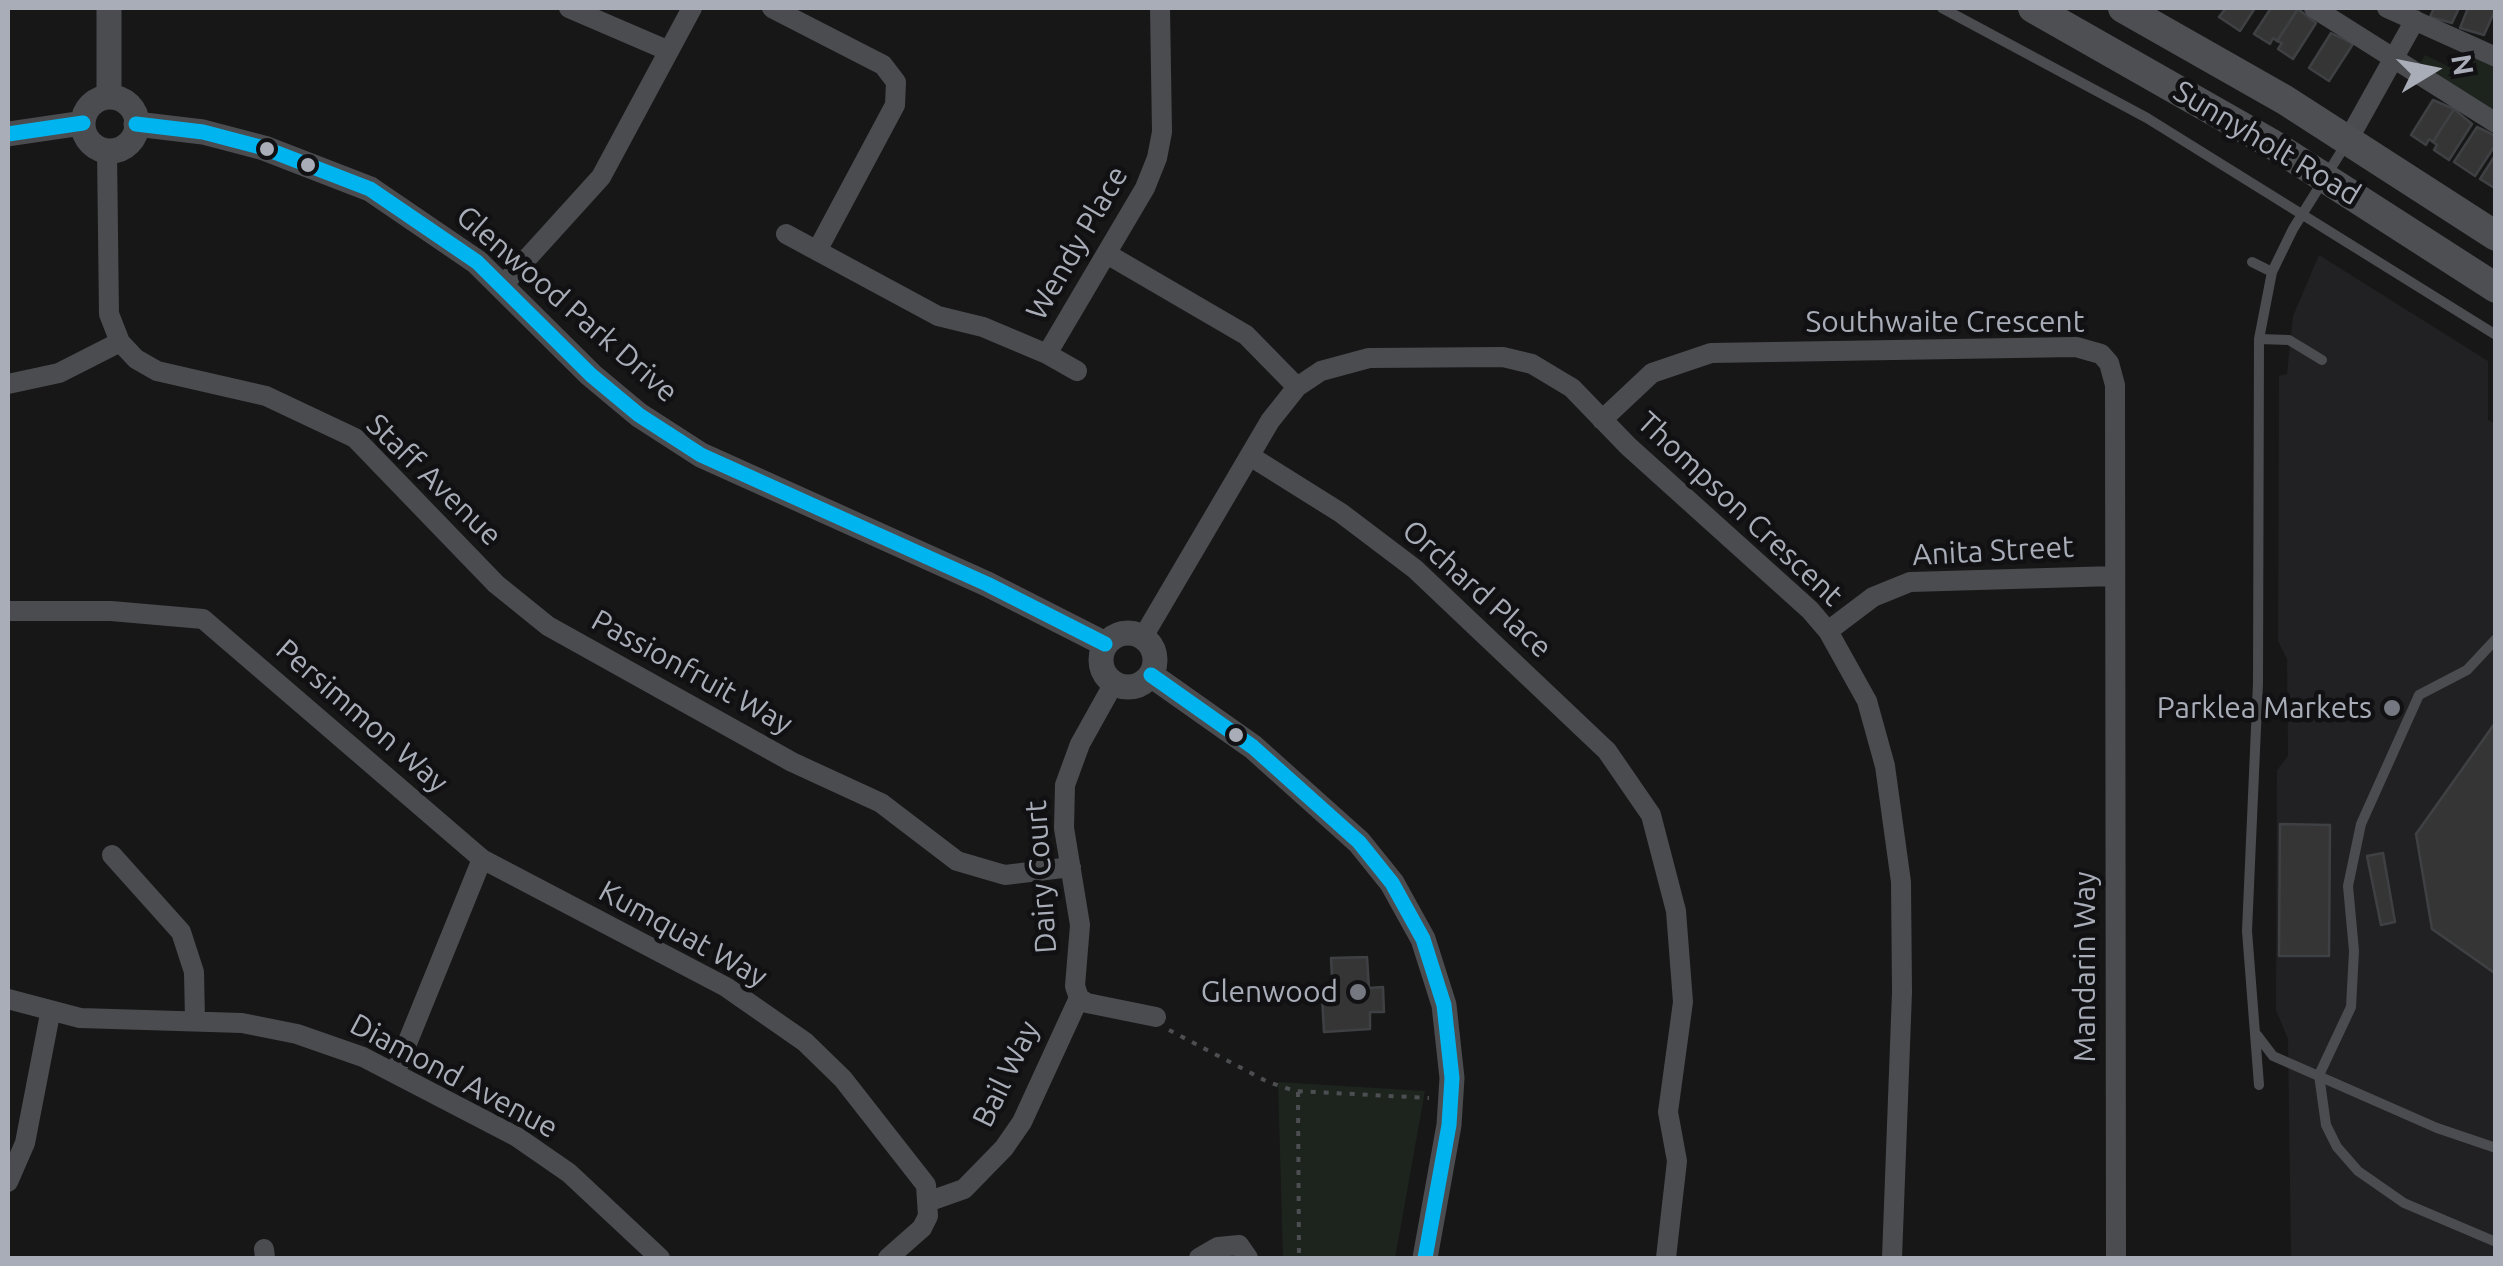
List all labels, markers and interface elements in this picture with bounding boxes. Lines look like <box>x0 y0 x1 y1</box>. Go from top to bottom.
north arrow <box>2383 20 2483 120</box>
text: N <box>2446 52 2480 78</box>
street label: Sunnyholt Road <box>2167 73 2367 213</box>
unlabelled marker <box>257 139 277 159</box>
unlabelled marker <box>298 155 318 175</box>
street label: Wendy Place <box>1019 160 1135 326</box>
street label: Glenwood Park Drive <box>449 198 685 410</box>
street label: Southwaite Crescent <box>1805 304 2085 340</box>
street label: Thompson Crescent <box>1630 404 1850 614</box>
street label: Staff Avenue <box>359 407 509 553</box>
street label: Orchard Place <box>1395 513 1559 665</box>
street label: Anita Street <box>1911 529 2075 573</box>
street label: Passionfruit Way <box>585 602 799 742</box>
street label: Persimmon Way <box>269 632 455 800</box>
place label: Parklea Markets <box>2157 690 2372 726</box>
marker: Parklea Markets <box>2381 697 2403 719</box>
unlabelled marker <box>1226 725 1246 745</box>
street label: Dairy Court <box>1018 799 1064 955</box>
street label: Mandarin Way <box>2067 871 2103 1063</box>
street label: Kumquat Way <box>593 873 773 995</box>
place label: Glenwood <box>1201 974 1338 1010</box>
marker: Glenwood <box>1347 981 1369 1003</box>
street label: Diamond Avenue <box>344 1006 564 1146</box>
street label: Bail Way <box>965 1015 1047 1133</box>

